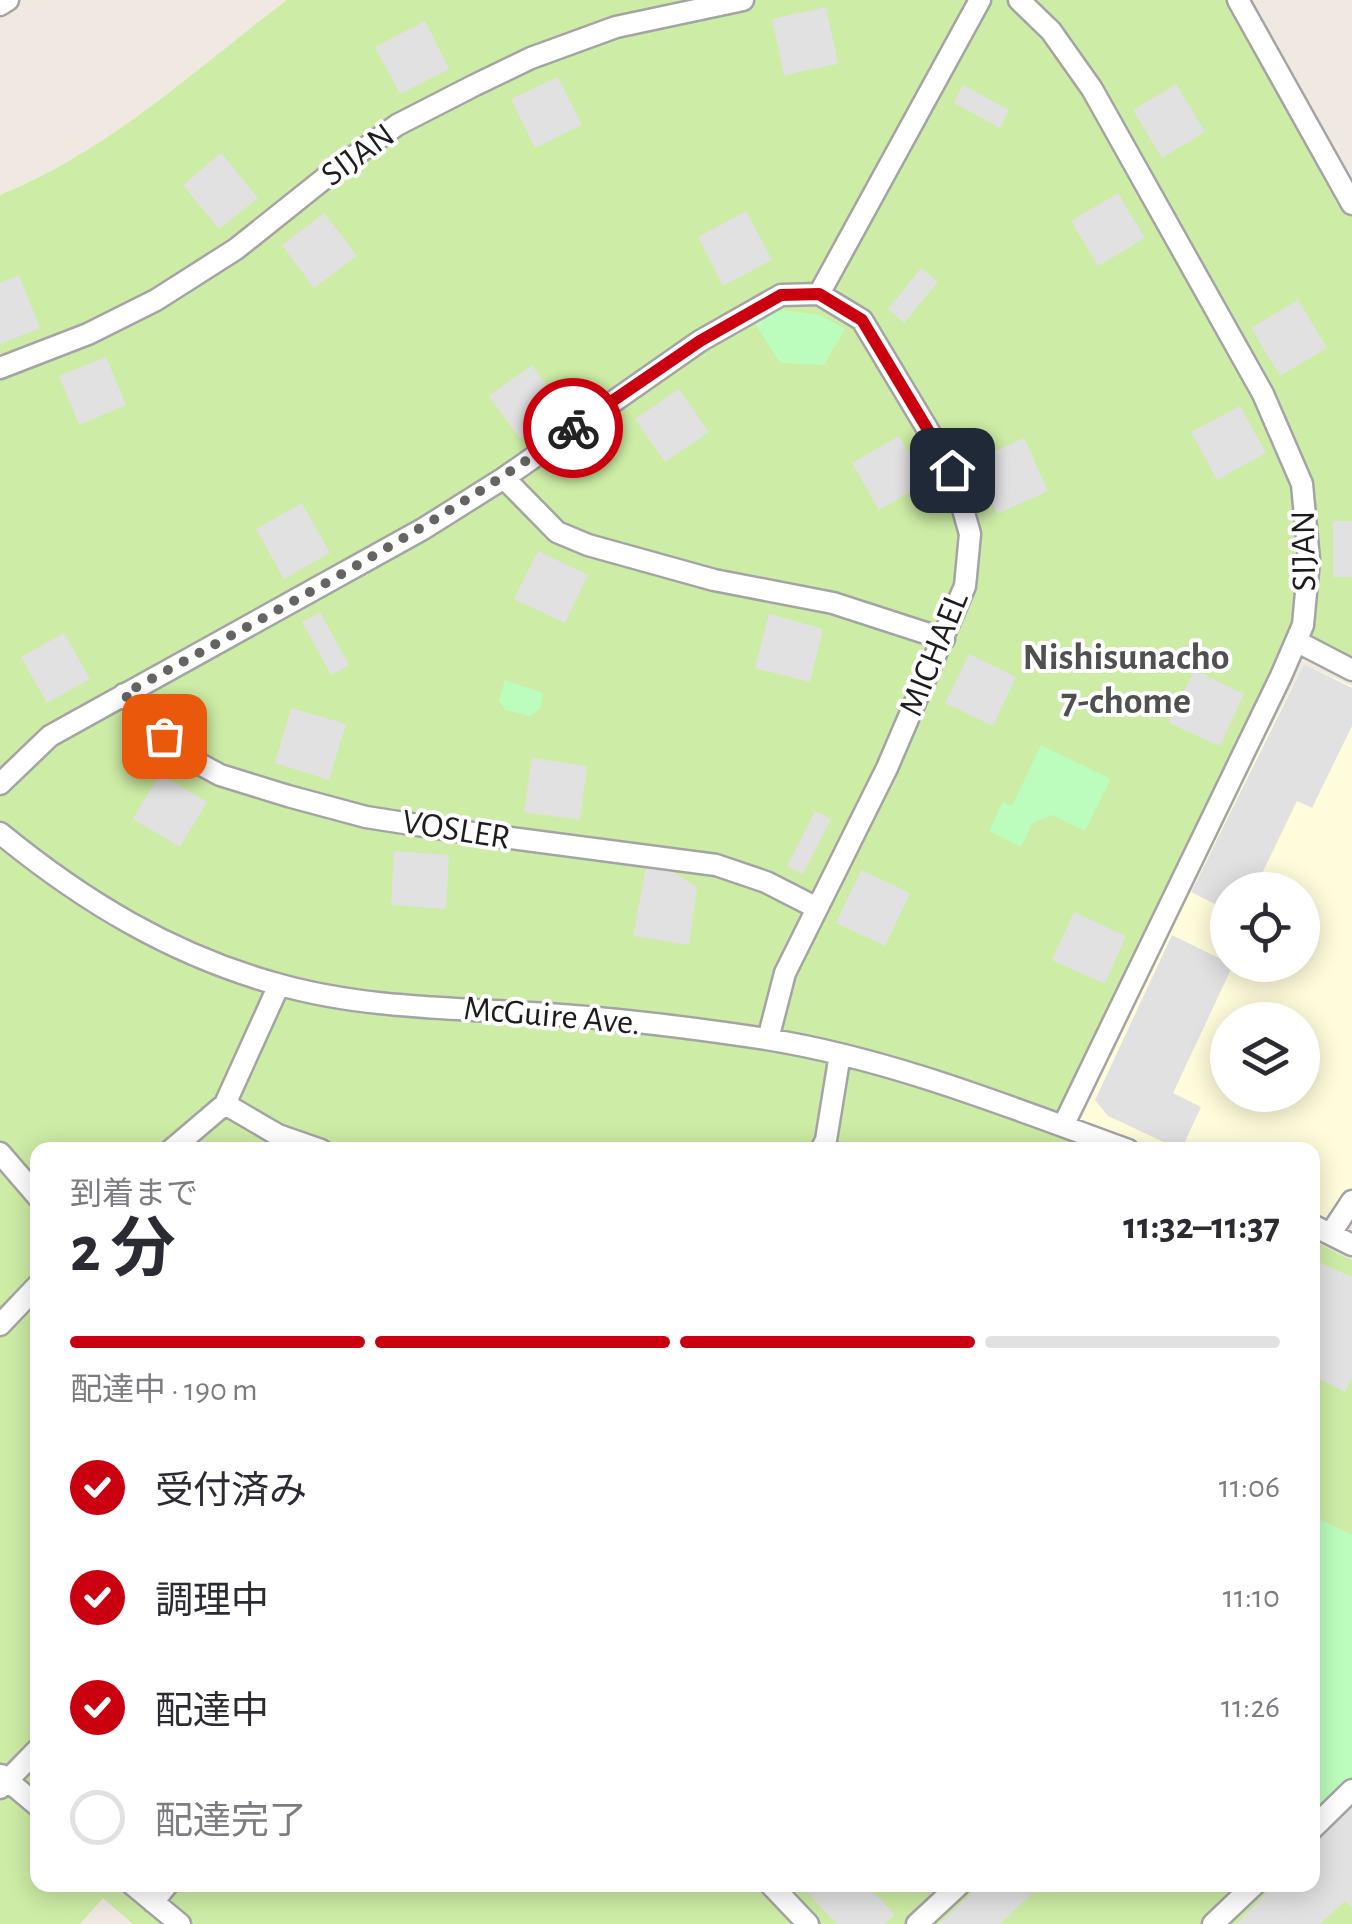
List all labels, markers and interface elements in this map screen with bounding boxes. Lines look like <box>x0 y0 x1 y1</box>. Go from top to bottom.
street label: SIJAN <box>315 117 401 193</box>
courier <box>523 378 623 478</box>
icon: bike <box>546 401 601 456</box>
pin <box>910 428 995 513</box>
icon: home <box>925 443 980 498</box>
street label: SIJAN <box>1286 510 1322 592</box>
street label: MICHAEL <box>893 587 975 721</box>
district label: Nishisunacho 7-chome <box>1022 639 1230 721</box>
pin <box>122 694 207 779</box>
icon: bag <box>137 709 192 764</box>
street label: VOSLER <box>400 804 512 856</box>
map controls <box>1210 872 1320 1112</box>
button: locate <box>1210 872 1320 982</box>
street label: McGuire Ave. <box>462 991 642 1041</box>
button: layers <box>1210 1002 1320 1112</box>
text: 到着まで <box>70 1178 198 1210</box>
text: 11:32–11:37 <box>1123 1208 1280 1246</box>
text: 2 分 <box>70 1218 175 1283</box>
text: 配達中 · 190 m <box>70 1374 258 1406</box>
icon: check <box>70 1460 125 1515</box>
text: 11:06 <box>1219 1471 1280 1503</box>
text: 受付済み <box>155 1473 307 1511</box>
icon: check <box>70 1570 125 1625</box>
text: 11:10 <box>1223 1581 1280 1613</box>
text: 調理中 <box>155 1583 269 1621</box>
icon: check <box>70 1680 125 1735</box>
text: 11:26 <box>1221 1691 1280 1723</box>
text: 配達中 <box>155 1693 269 1731</box>
text: 配達完了 <box>155 1803 307 1841</box>

